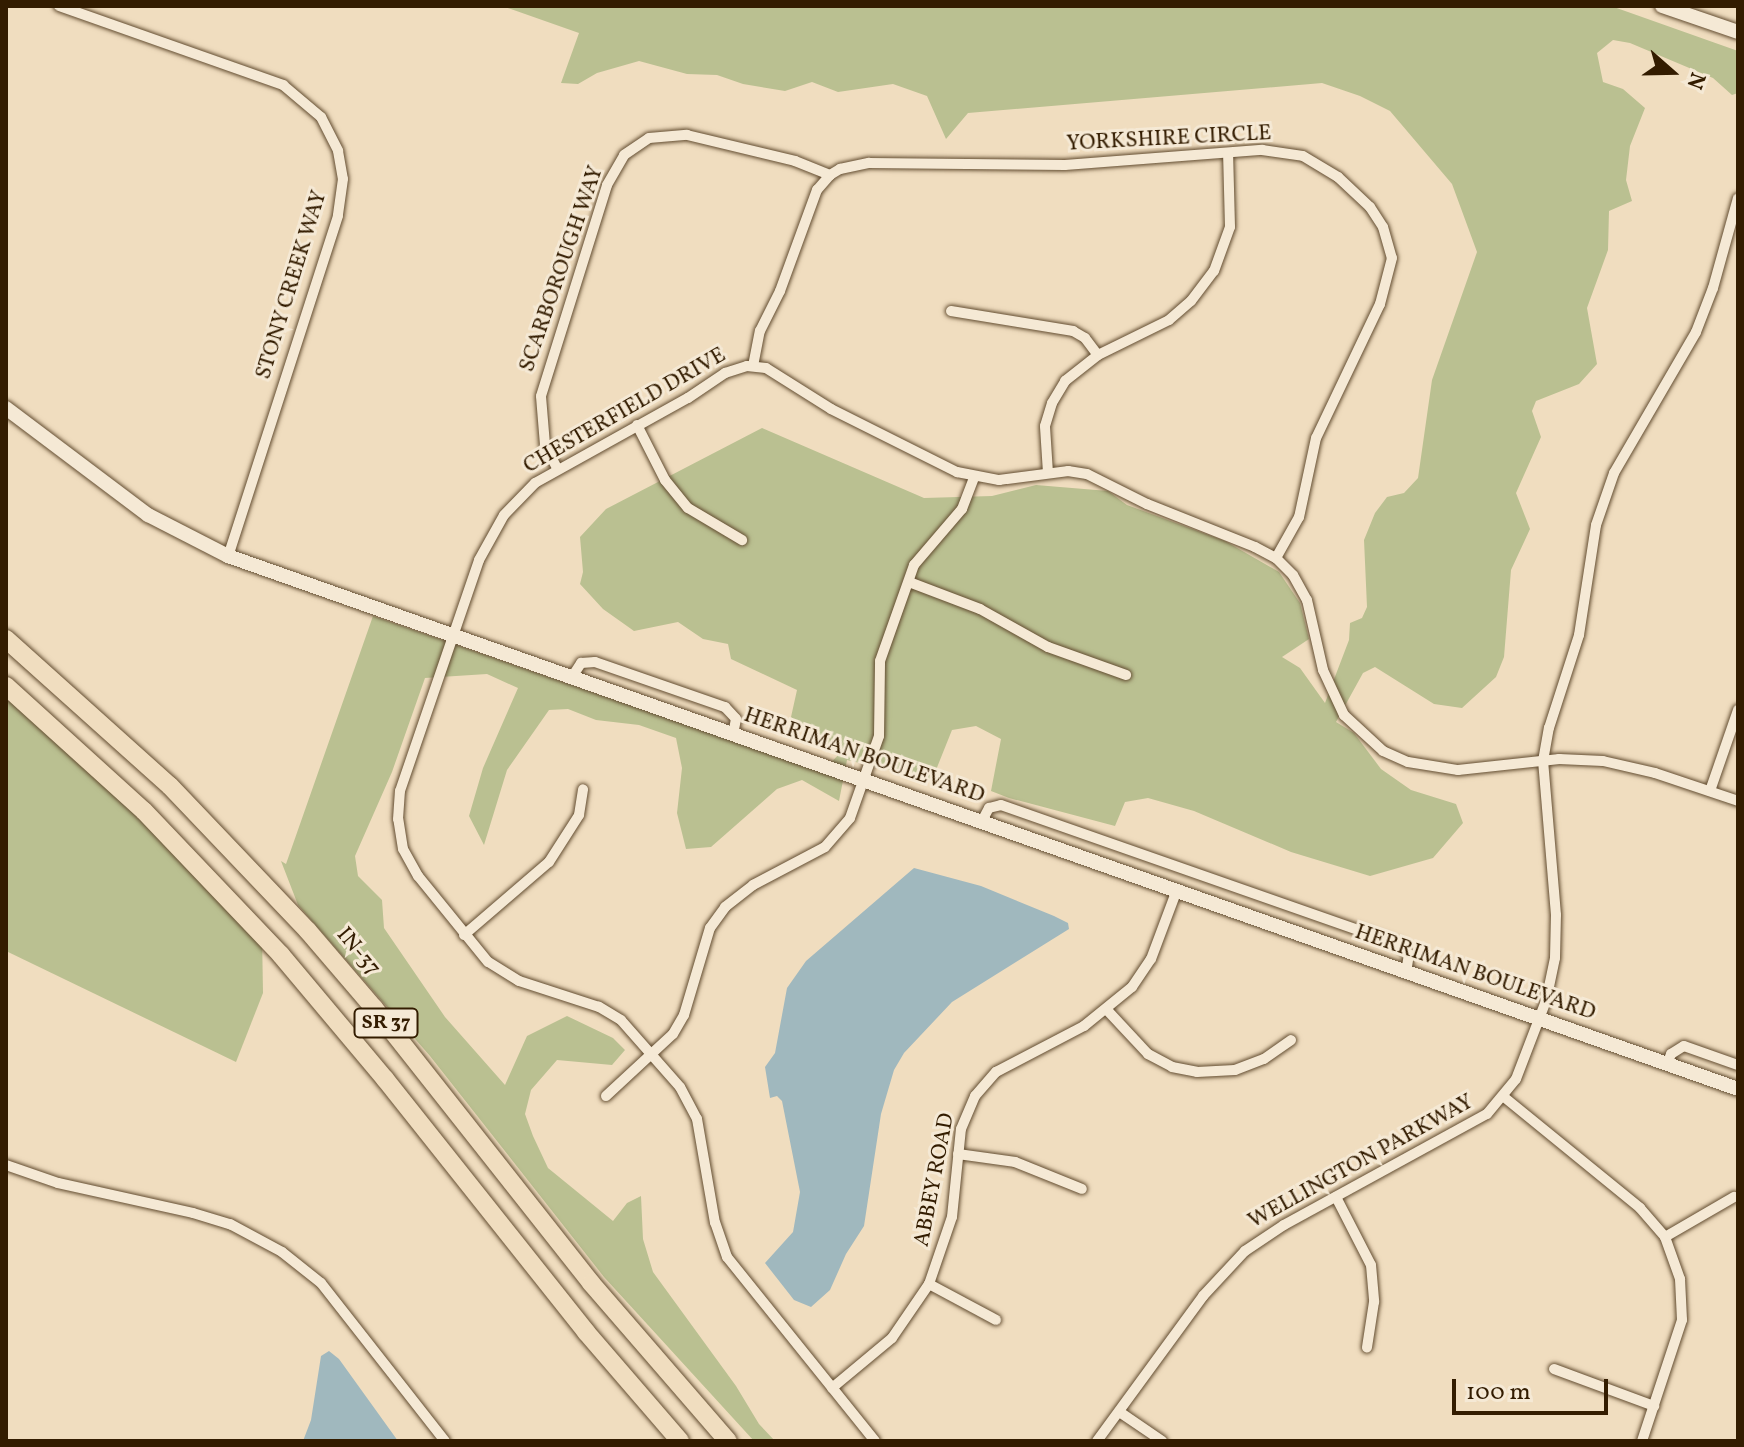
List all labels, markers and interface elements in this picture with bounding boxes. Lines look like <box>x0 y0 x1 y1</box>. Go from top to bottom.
north arrow <box>1632 32 1712 112</box>
text: N <box>1678 68 1712 93</box>
street label: YORKSHIRE CIRCLE <box>1066 120 1272 158</box>
street label: SCARBOROUGH WAY <box>514 162 610 376</box>
street label: STONY CREEK WAY <box>251 187 333 383</box>
street label: CHESTERFIELD DRIVE <box>519 342 731 480</box>
street label: HERRIMAN BOULEVARD <box>740 702 988 810</box>
street label: HERRIMAN BOULEVARD <box>1351 919 1599 1027</box>
street label: IN-37 <box>330 922 386 982</box>
road number: SR 37 <box>352 1007 420 1039</box>
street label: WELLINGTON PARKWAY <box>1244 1089 1478 1235</box>
street label: ABBEY ROAD <box>909 1111 961 1249</box>
scale bar <box>1456 1363 1612 1413</box>
text: 100 m <box>1466 1376 1531 1410</box>

